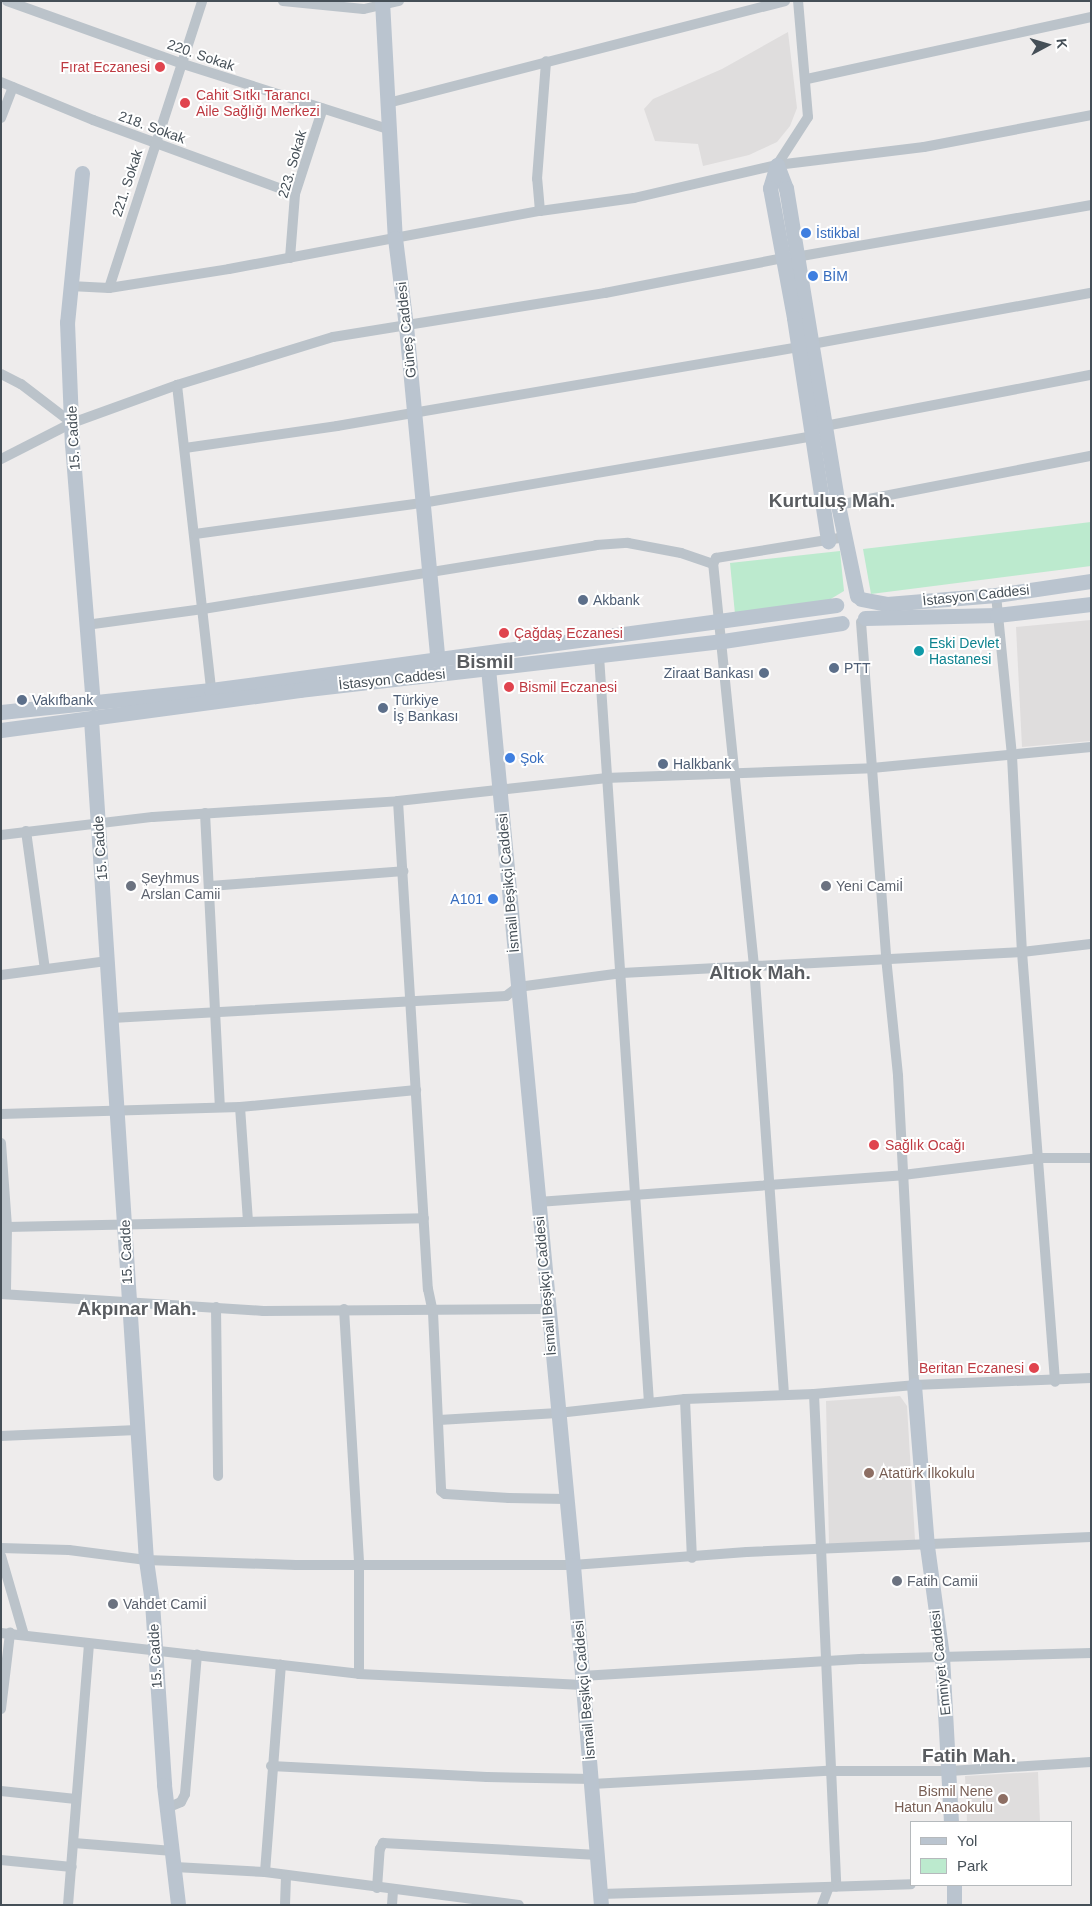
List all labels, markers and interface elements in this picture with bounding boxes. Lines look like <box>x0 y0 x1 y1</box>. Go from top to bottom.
north arrow <box>1022 20 1072 70</box>
street label: 220. Sokak <box>165 36 237 74</box>
text: K <box>1053 38 1070 49</box>
place label: Fırat Eczanesi <box>61 59 150 75</box>
marker: Fırat Eczanesi <box>154 61 166 73</box>
place label: Cahit Sıtkı Tarancı Aile Sağlığı Merkezi <box>196 87 320 120</box>
marker: Cahit Sıtkı Tarancı Aile Sağlığı Merkezi <box>178 96 192 110</box>
street label: 218. Sokak <box>116 107 188 147</box>
street label: 223. Sokak <box>274 128 310 200</box>
street label: 221. Sokak <box>108 147 146 219</box>
place label: İstikbal <box>816 225 860 241</box>
marker: İstikbal <box>800 227 812 239</box>
place label: BİM <box>823 268 848 284</box>
marker: BİM <box>807 270 819 282</box>
street label: Güneş Caddesi <box>393 281 419 379</box>
street label: 15. Cadde <box>63 405 83 471</box>
district label: Kurtuluş Mah. <box>769 490 895 512</box>
street label: İstasyon Caddesi <box>922 581 1030 609</box>
place label: Akbank <box>593 592 640 608</box>
marker: Akbank <box>577 594 589 606</box>
place label: Çağdaş Eczanesi <box>514 625 623 641</box>
marker: Çağdaş Eczanesi <box>498 627 510 639</box>
place label: Eski Devlet Hastanesi <box>929 635 999 668</box>
marker: Eski Devlet Hastanesi <box>913 645 925 657</box>
district label: Bismil <box>456 651 514 673</box>
place label: PTT <box>844 660 870 676</box>
marker: PTT <box>828 662 840 674</box>
street label: İstasyon Caddesi <box>338 665 446 693</box>
place label: Ziraat Bankası <box>664 665 754 681</box>
marker: Ziraat Bankası <box>758 667 770 679</box>
place label: Bismil Eczanesi <box>519 679 617 695</box>
marker: Bismil Eczanesi <box>503 681 515 693</box>
place label: Vakıfbank <box>32 692 93 708</box>
place label: Türkiye İş Bankası <box>393 692 458 724</box>
marker: Vakıfbank <box>16 694 28 706</box>
marker: Türkiye İş Bankası <box>377 702 389 714</box>
place label: Şok <box>520 750 544 766</box>
marker: Şok <box>504 752 516 764</box>
place label: Halkbank <box>673 756 731 772</box>
marker: Halkbank <box>657 758 669 770</box>
street label: İsmail Beşikçi Caddesi <box>494 813 522 953</box>
street label: 15. Cadde <box>89 815 111 881</box>
place label: Şeyhmus Arslan Camii <box>141 870 220 902</box>
place label: Yeni Camiİ <box>836 878 903 894</box>
marker: Şeyhmus Arslan Camii <box>125 880 137 892</box>
marker: Yeni Camiİ <box>820 880 832 892</box>
place label: A101 <box>450 891 483 907</box>
marker: A101 <box>487 893 499 905</box>
district label: Altıok Mah. <box>709 962 811 984</box>
place label: Sağlık Ocağı <box>885 1137 965 1153</box>
marker: Sağlık Ocağı <box>867 1138 881 1152</box>
street label: İsmail Beşikçi Caddesi <box>531 1216 559 1356</box>
street label: 15. Cadde <box>116 1219 136 1285</box>
district label: Akpınar Mah. <box>77 1298 197 1320</box>
place label: Beritan Eczanesi <box>919 1360 1024 1376</box>
marker: Beritan Eczanesi <box>1028 1362 1040 1374</box>
place label: Atatürk İlkokulu <box>879 1465 975 1481</box>
marker: Atatürk İlkokulu <box>863 1467 875 1479</box>
place label: Fatih Camii <box>907 1573 978 1589</box>
marker: Fatih Camii <box>891 1575 903 1587</box>
place label: Vahdet Camiİ <box>123 1596 207 1612</box>
marker: Vahdet Camiİ <box>107 1598 119 1610</box>
street label: Emniyet Caddesi <box>926 1609 954 1717</box>
street label: İsmail Beşikçi Caddesi <box>570 1620 598 1760</box>
street label: 15. Cadde <box>145 1623 165 1689</box>
district label: Fatih Mah. <box>922 1745 1016 1767</box>
place label: Bismil Nene Hatun Anaokulu <box>893 1783 993 1815</box>
marker: Bismil Nene Hatun Anaokulu <box>997 1793 1009 1805</box>
legend <box>910 1821 1072 1886</box>
text: Yol <box>957 1832 977 1849</box>
text: Park <box>957 1857 988 1874</box>

